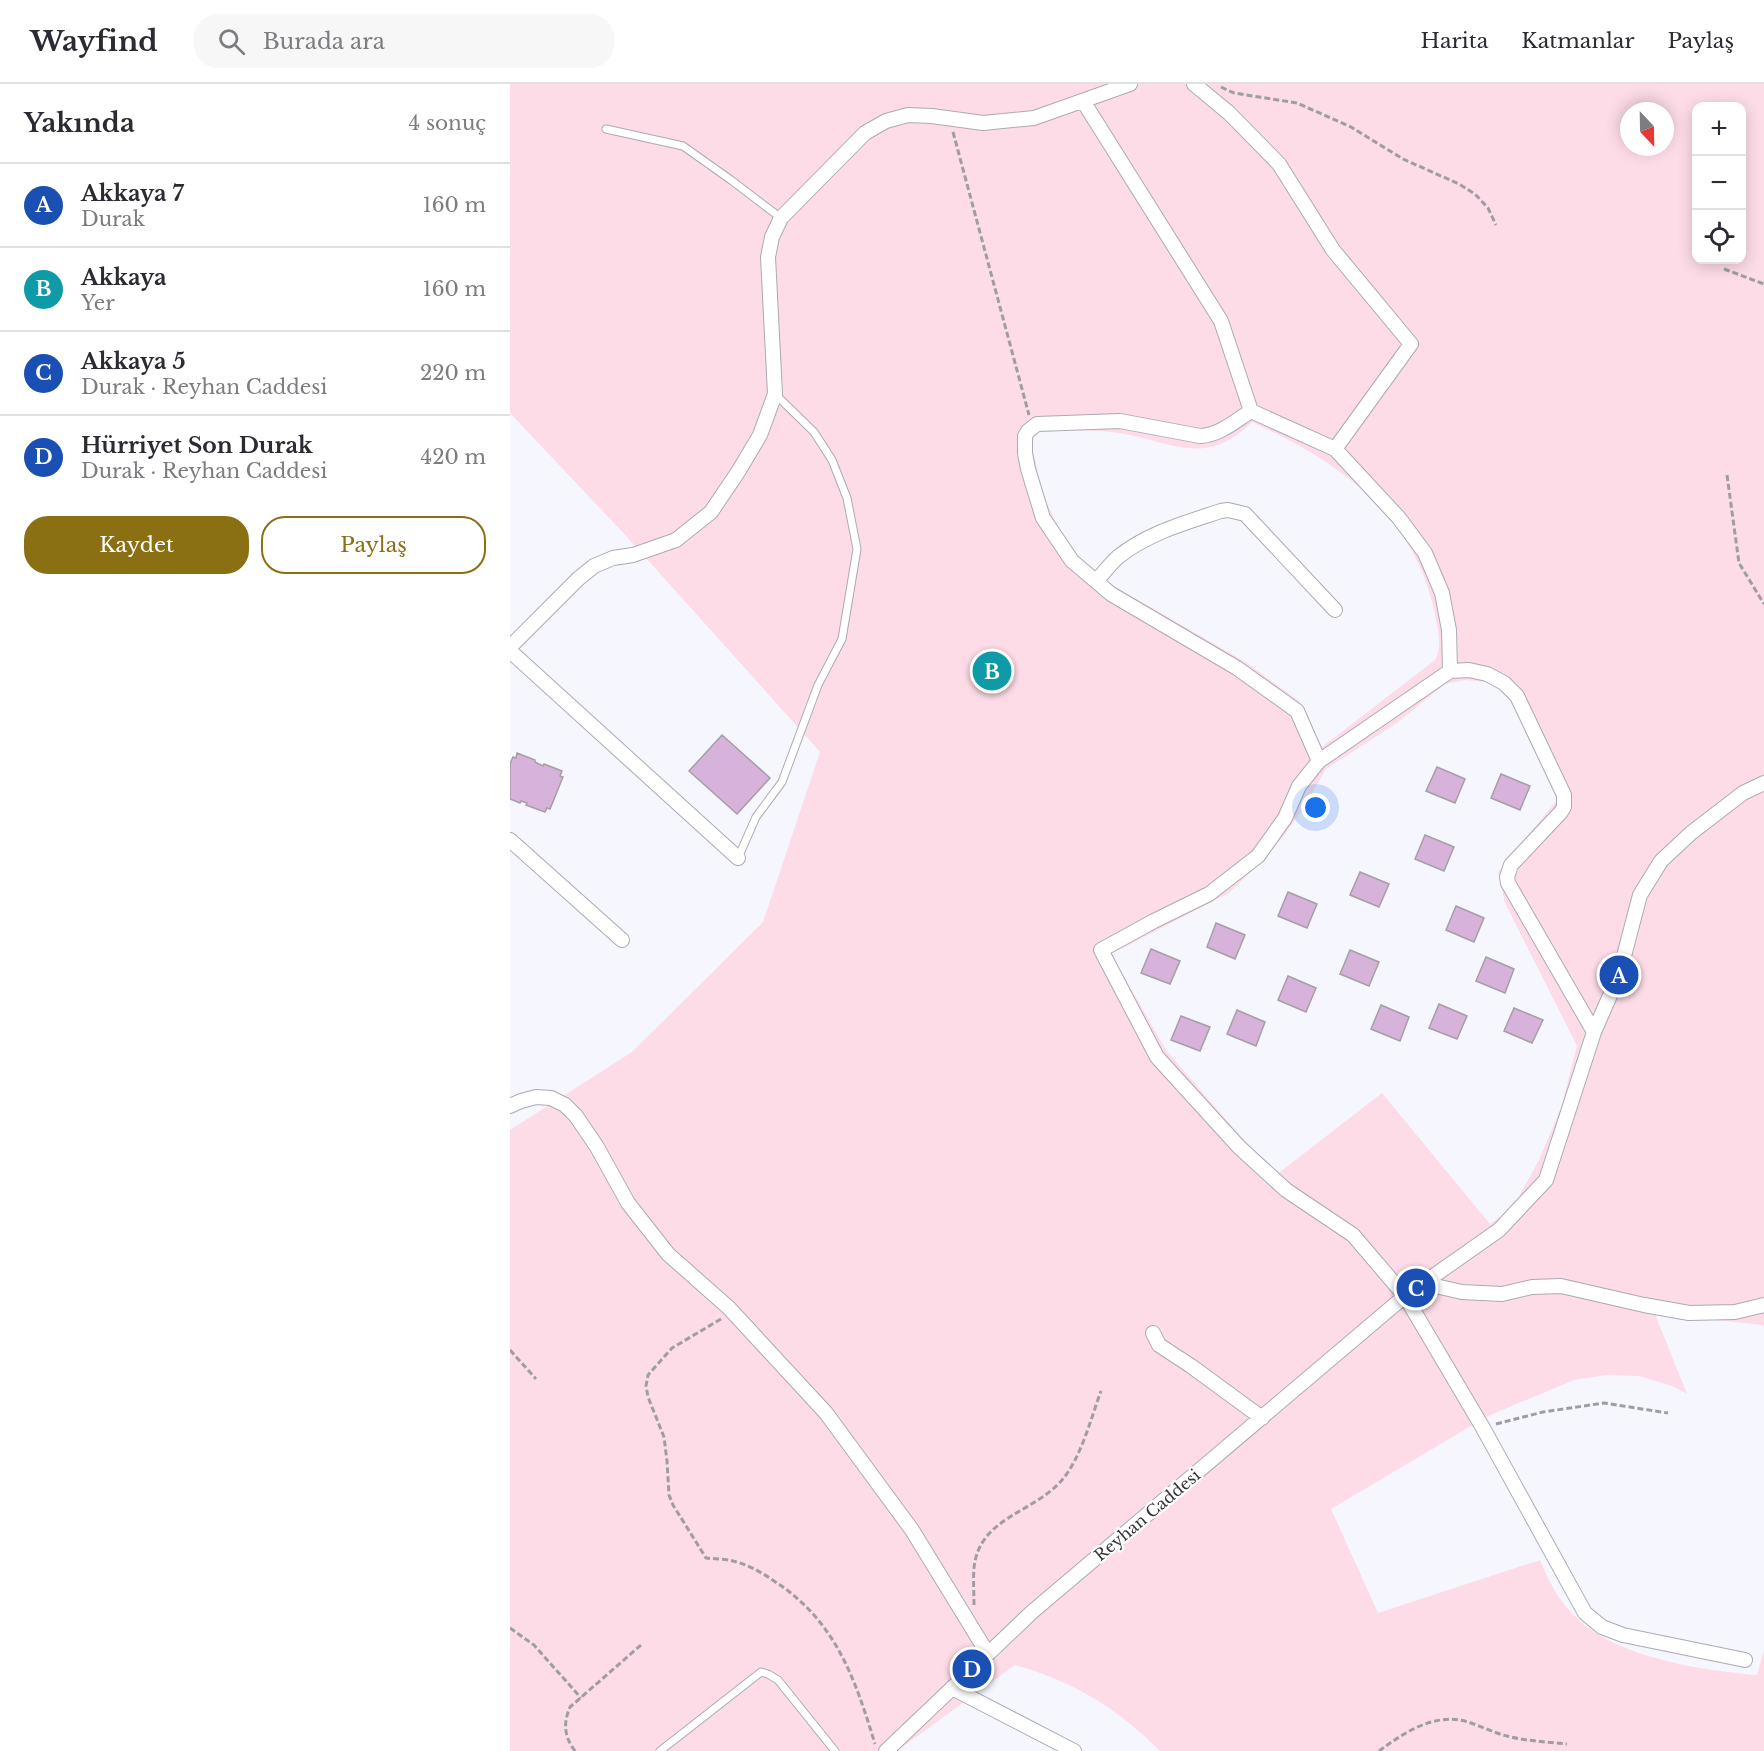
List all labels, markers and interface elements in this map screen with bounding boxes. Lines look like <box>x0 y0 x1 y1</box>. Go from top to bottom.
search box <box>194 14 614 68</box>
text: Wayfind <box>30 24 158 59</box>
icon: search <box>215 25 248 58</box>
text: Burada ara <box>263 28 385 55</box>
text: Harita <box>1421 28 1488 54</box>
text: Katmanlar <box>1521 28 1634 54</box>
text: Paylaş <box>1667 28 1734 54</box>
north arrow <box>1620 102 1674 156</box>
map controls <box>1692 102 1746 264</box>
button: + <box>1692 102 1746 156</box>
text: Yakında <box>24 107 135 139</box>
text: 4 sonuç <box>409 111 486 135</box>
button: − <box>1692 156 1746 210</box>
text: Akkaya 7 <box>81 180 184 207</box>
text: A <box>35 193 52 217</box>
text: 160 m <box>423 193 486 217</box>
text: Durak <box>81 207 145 231</box>
button: locate <box>1692 210 1746 264</box>
text: Akkaya <box>81 264 167 291</box>
text: B <box>36 277 51 301</box>
text: 160 m <box>423 277 486 301</box>
text: Yer <box>81 291 115 315</box>
text: Akkaya 5 <box>81 348 186 375</box>
text: C <box>35 361 52 385</box>
text: 220 m <box>420 361 486 385</box>
text: Durak · Reyhan Caddesi <box>81 375 327 399</box>
text: Hürriyet Son Durak <box>81 432 313 459</box>
text: D <box>34 445 53 469</box>
text: 420 m <box>421 445 486 469</box>
text: Durak · Reyhan Caddesi <box>81 459 327 483</box>
button: Kaydet <box>24 516 249 574</box>
button: Paylaş <box>261 516 486 574</box>
pin: B <box>972 648 1012 694</box>
your location <box>1301 793 1330 822</box>
pin: A <box>1600 952 1638 998</box>
pin: C <box>1396 1266 1436 1310</box>
street label: Reyhan Caddesi <box>1090 1464 1204 1565</box>
pin: D <box>952 1646 992 1692</box>

